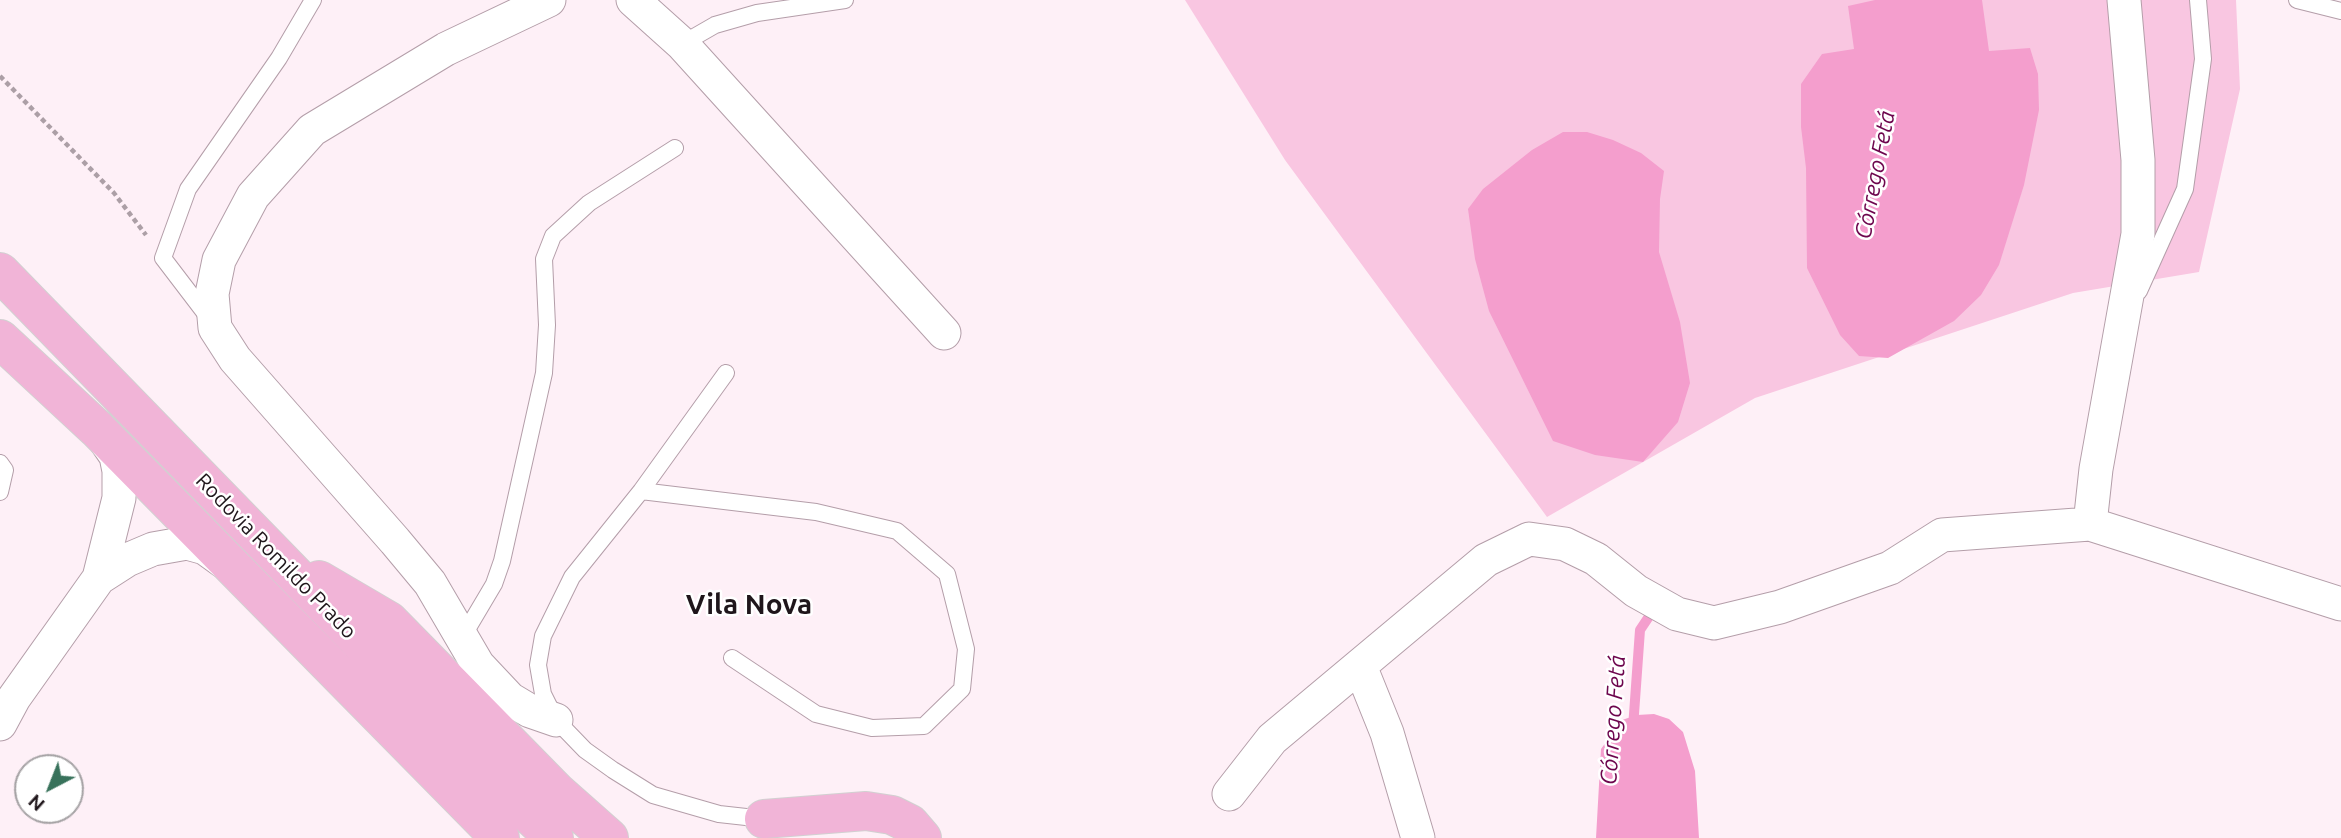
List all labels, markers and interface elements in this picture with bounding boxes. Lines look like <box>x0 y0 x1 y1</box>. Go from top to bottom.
water label: Córrego Fetá <box>1849 108 1901 242</box>
street label: Rodovia Romildo Prado <box>190 468 362 644</box>
district label: Vila Nova <box>686 588 812 622</box>
water label: Córrego Fetá <box>1595 654 1631 786</box>
north arrow <box>14 754 84 824</box>
text: N <box>24 790 49 816</box>

